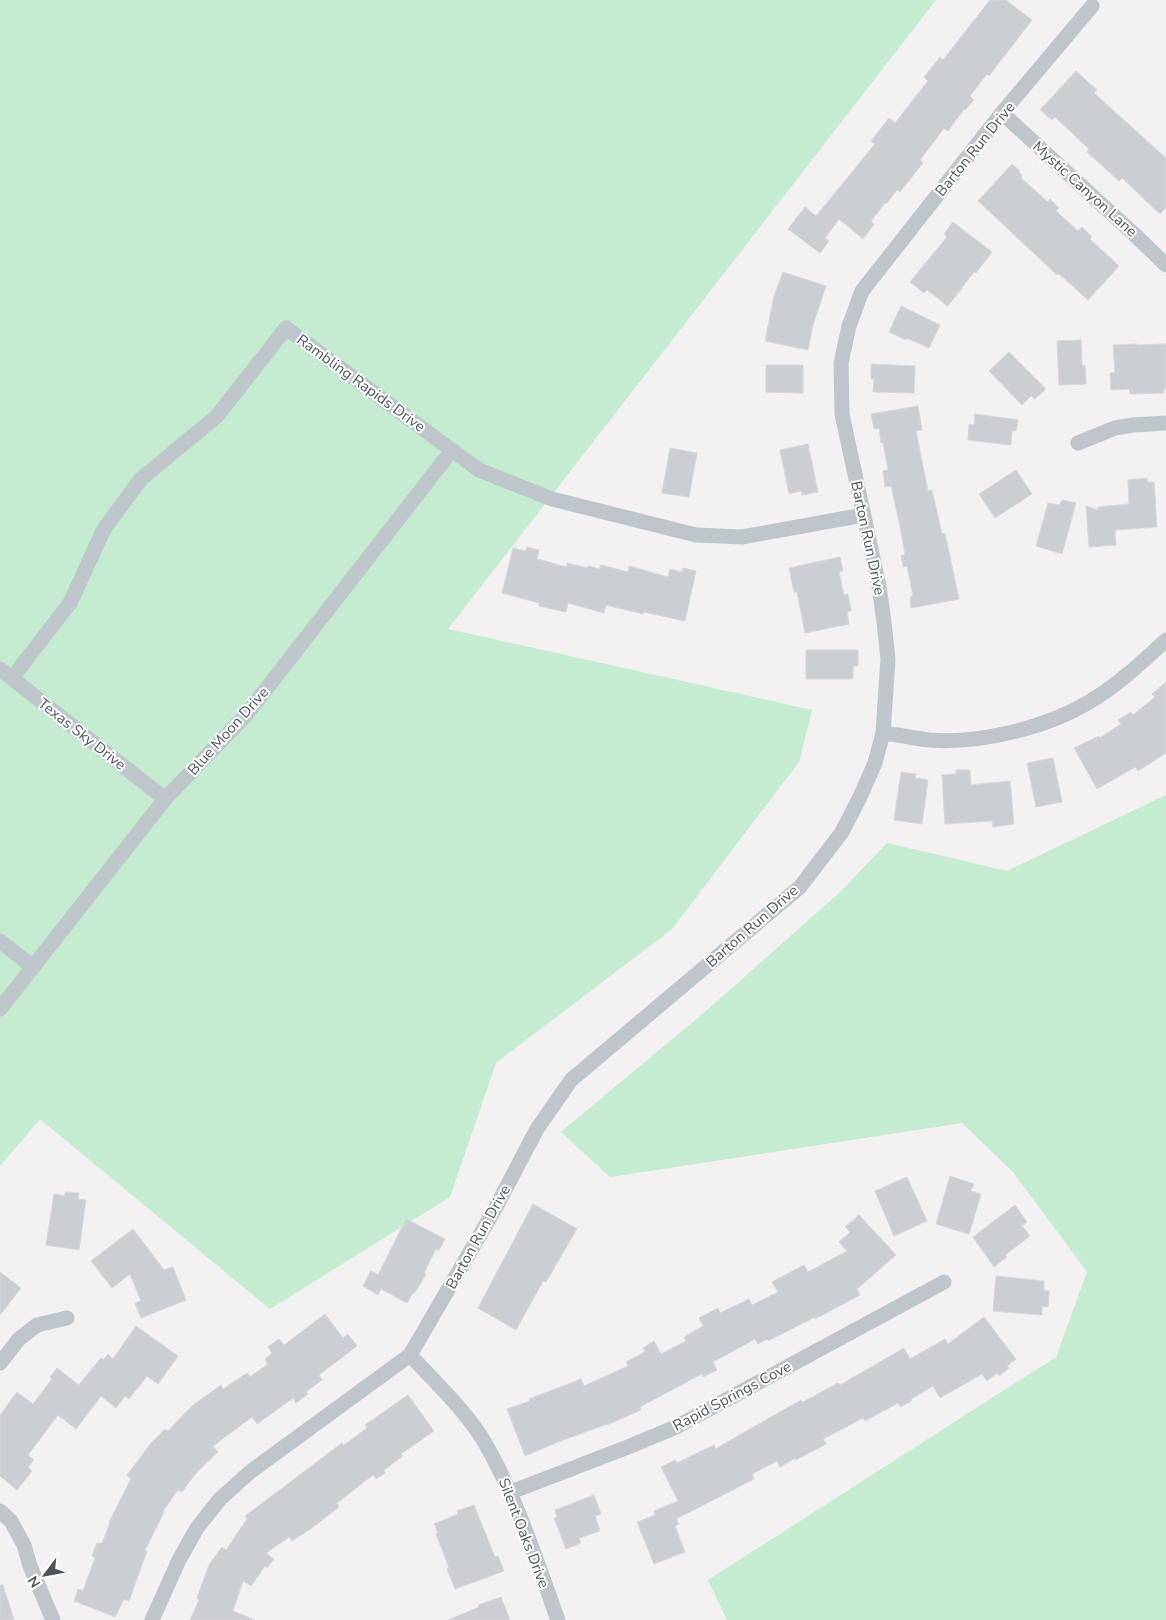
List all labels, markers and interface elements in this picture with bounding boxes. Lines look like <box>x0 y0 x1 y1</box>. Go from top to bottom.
street label: Barton Run Drive <box>931 98 1019 200</box>
street label: Mystic Canyon Lane <box>1028 137 1142 241</box>
street label: Rambling Rapids Drive <box>293 330 429 436</box>
street label: Barton Run Drive <box>846 479 890 597</box>
street label: Blue Moon Drive <box>183 683 273 779</box>
street label: Texas Sky Drive <box>34 693 130 775</box>
street label: Barton Run Drive <box>702 880 802 972</box>
street label: Barton Run Drive <box>441 1181 515 1293</box>
street label: Rapid Springs Cove <box>669 1356 795 1436</box>
street label: Silent Oaks Drive <box>494 1475 554 1591</box>
north arrow <box>20 1550 70 1600</box>
text: N <box>24 1572 45 1591</box>

